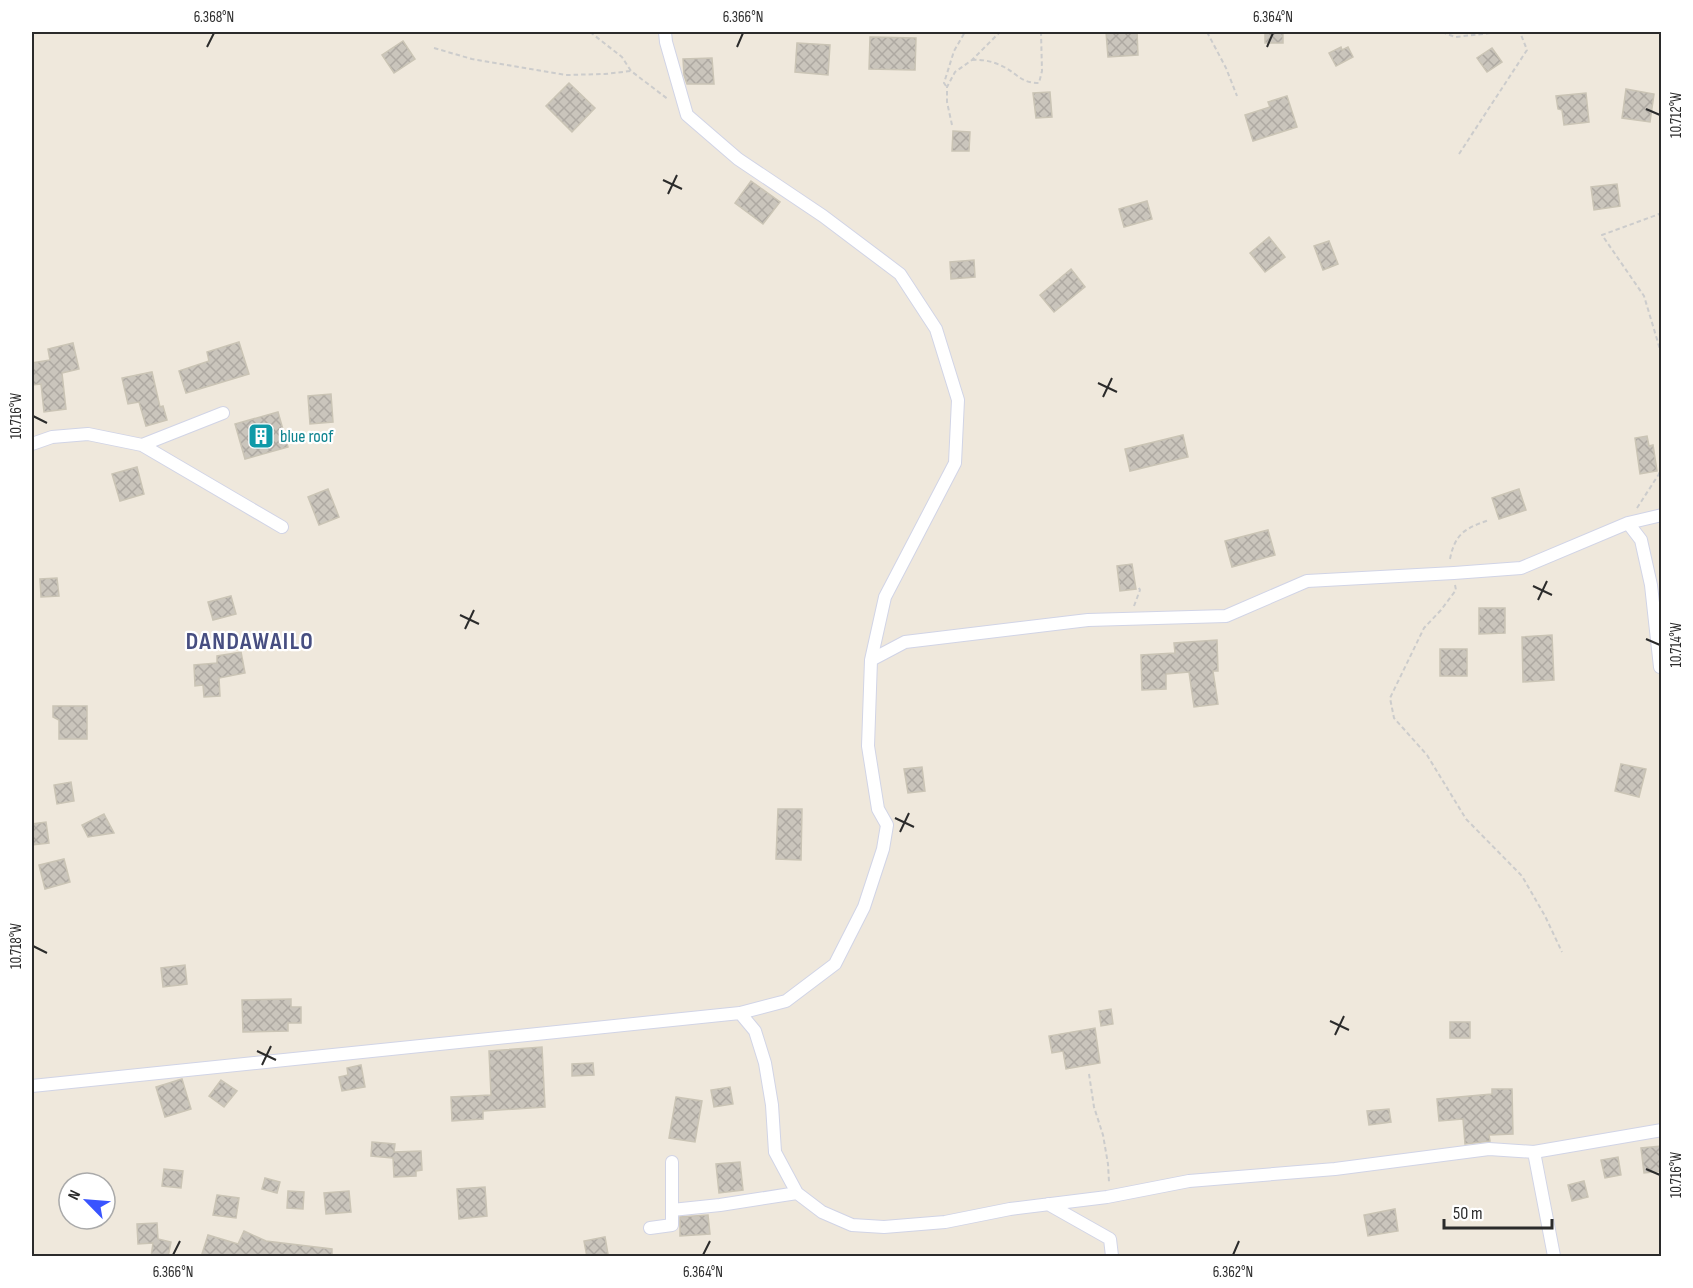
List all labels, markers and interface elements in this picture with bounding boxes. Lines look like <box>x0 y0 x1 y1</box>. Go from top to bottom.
text: 6.368°N <box>194 8 234 27</box>
text: 6.366°N <box>723 8 763 27</box>
text: 6.364°N <box>1253 8 1293 27</box>
text: 10.712°W <box>1667 92 1686 138</box>
text: 10.716°W <box>7 393 26 439</box>
building icon: blue roof <box>246 421 276 451</box>
place label: blue roof <box>280 426 334 447</box>
text: 10.714°W <box>1667 622 1686 668</box>
district label: DANDAWAILO <box>186 627 314 656</box>
text: 10.718°W <box>7 923 26 969</box>
text: 10.716°W <box>1667 1152 1686 1198</box>
north arrow <box>57 1171 117 1231</box>
text: N <box>64 1187 85 1203</box>
scale bar <box>1444 1192 1552 1230</box>
text: 50 m <box>1453 1203 1483 1224</box>
text: 6.366°N <box>153 1263 193 1282</box>
text: 6.364°N <box>683 1263 723 1282</box>
text: 6.362°N <box>1213 1263 1253 1282</box>

